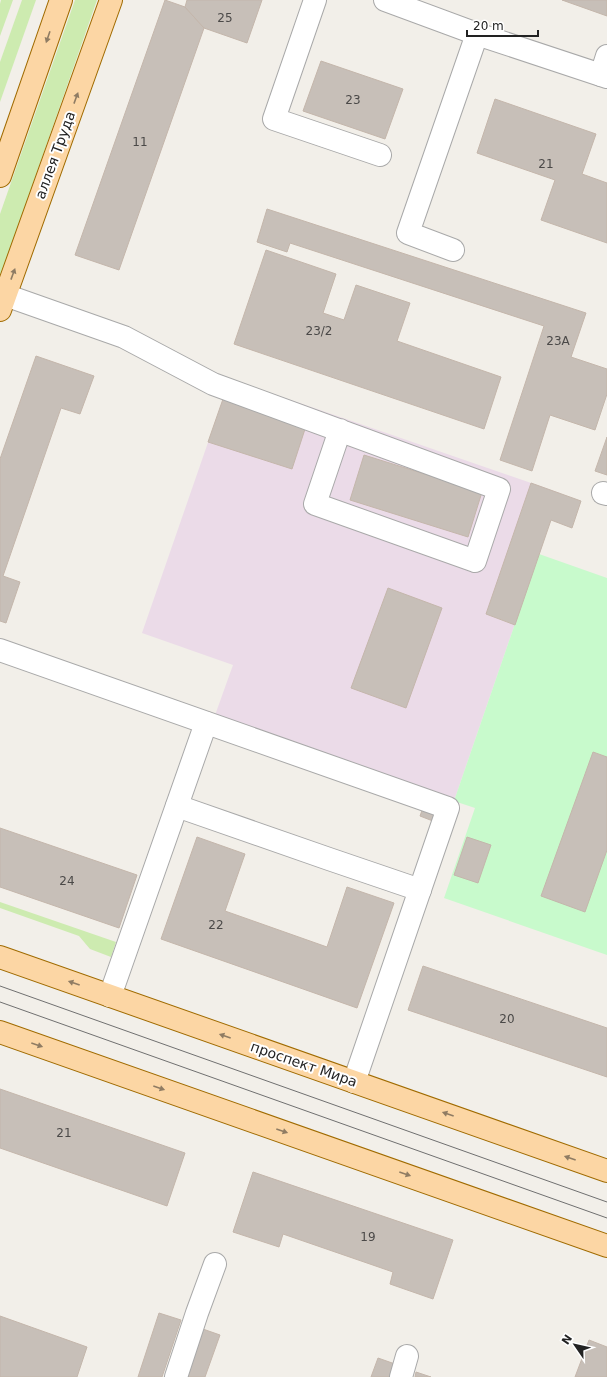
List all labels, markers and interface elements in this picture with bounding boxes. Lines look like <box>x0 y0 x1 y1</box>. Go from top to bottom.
house number: 25 <box>217 11 233 25</box>
scale bar <box>467 12 538 38</box>
text: 20 m <box>473 19 504 33</box>
one-way arrow <box>45 31 51 43</box>
one-way arrow <box>73 92 79 104</box>
house number: 23 <box>345 93 361 107</box>
street label: аллея Труда <box>32 109 78 201</box>
house number: 11 <box>132 135 148 149</box>
house number: 21 <box>538 157 554 171</box>
one-way arrow <box>10 267 16 279</box>
house number: 23/2 <box>306 324 332 338</box>
house number: 23А <box>546 334 571 348</box>
house number: 24 <box>59 874 75 888</box>
house number: 22 <box>208 918 224 932</box>
one-way arrow <box>67 979 79 985</box>
house number: 20 <box>499 1012 515 1026</box>
one-way arrow <box>219 1033 231 1039</box>
street label: проспект Мира <box>249 1038 359 1090</box>
one-way arrow <box>31 1042 43 1048</box>
one-way arrow <box>154 1085 166 1091</box>
one-way arrow <box>441 1111 453 1117</box>
house number: 21 <box>56 1126 72 1140</box>
one-way arrow <box>276 1129 288 1135</box>
one-way arrow <box>564 1154 576 1160</box>
one-way arrow <box>399 1172 411 1178</box>
house number: 19 <box>360 1230 376 1244</box>
north arrow <box>555 1325 595 1365</box>
text: N <box>559 1332 575 1347</box>

